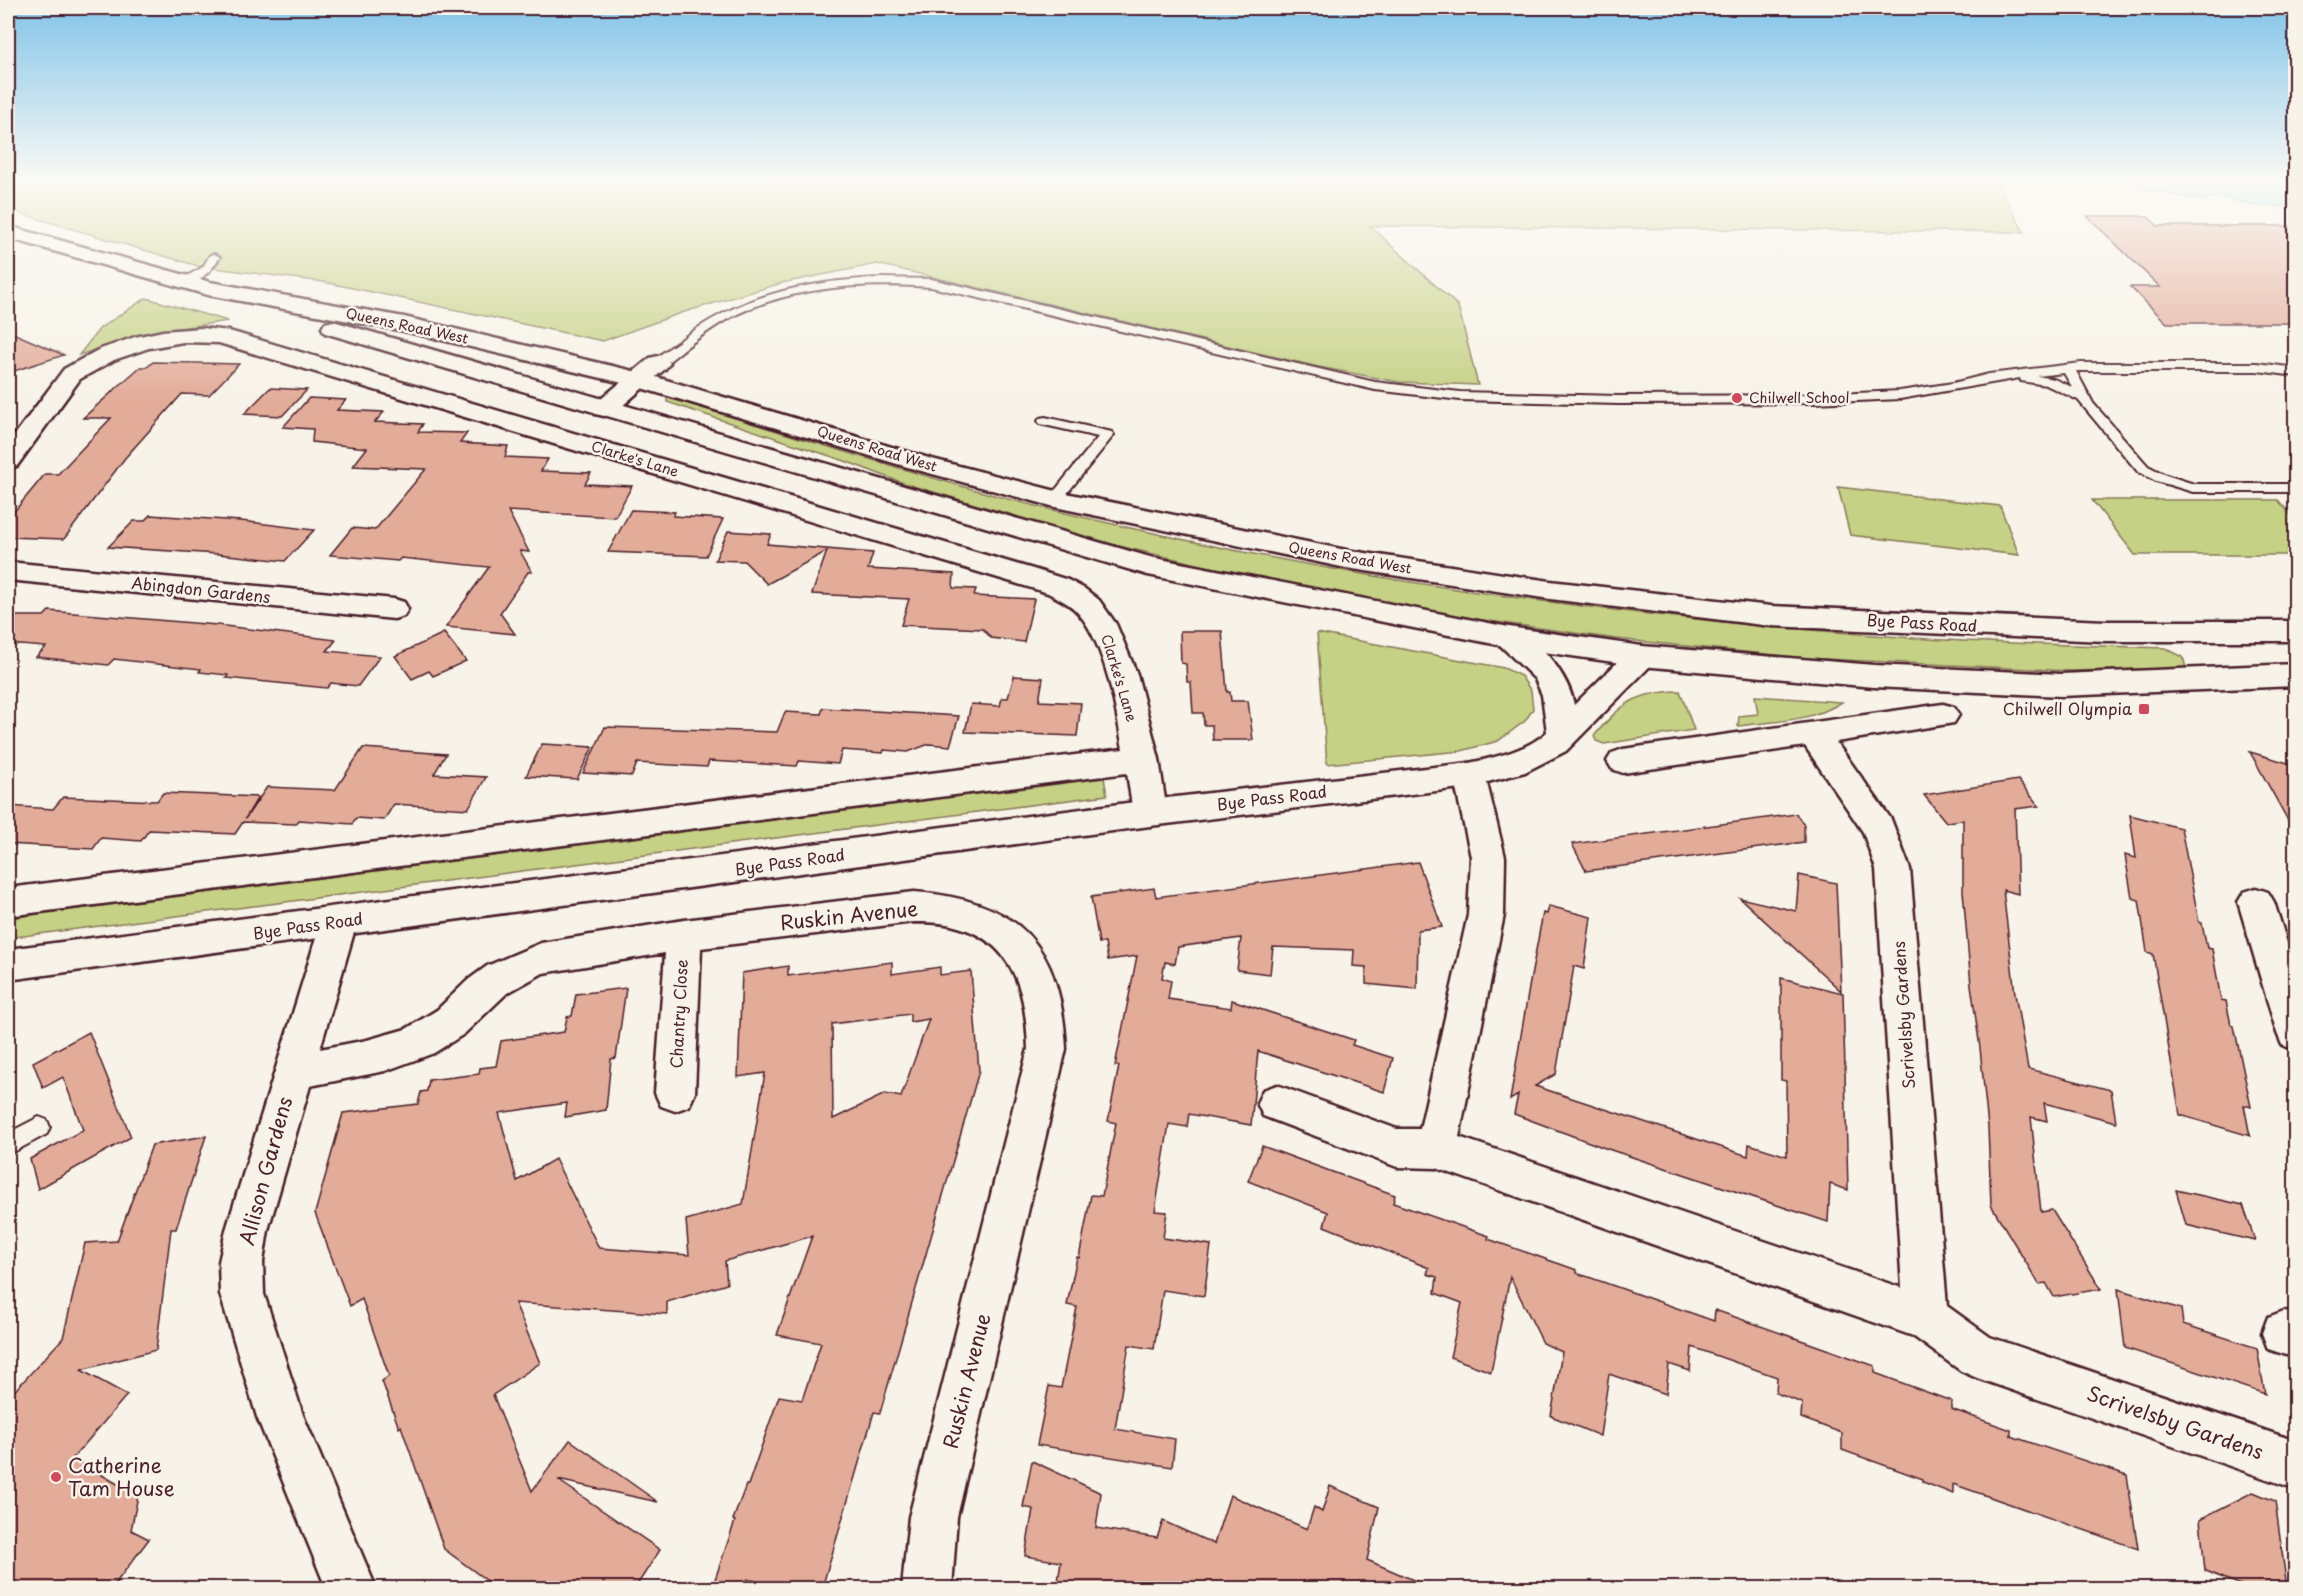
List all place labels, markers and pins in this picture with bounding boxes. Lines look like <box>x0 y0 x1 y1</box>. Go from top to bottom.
place label: Chilwell School <box>1749 387 1849 408</box>
marker: Chilwell School <box>1730 391 1744 405</box>
place label: Chilwell Olympia <box>2003 696 2132 720</box>
marker: Chilwell Olympia <box>2137 702 2151 716</box>
place label: Catherine Tam House <box>68 1450 175 1503</box>
marker: Catherine Tam House <box>49 1470 63 1484</box>

